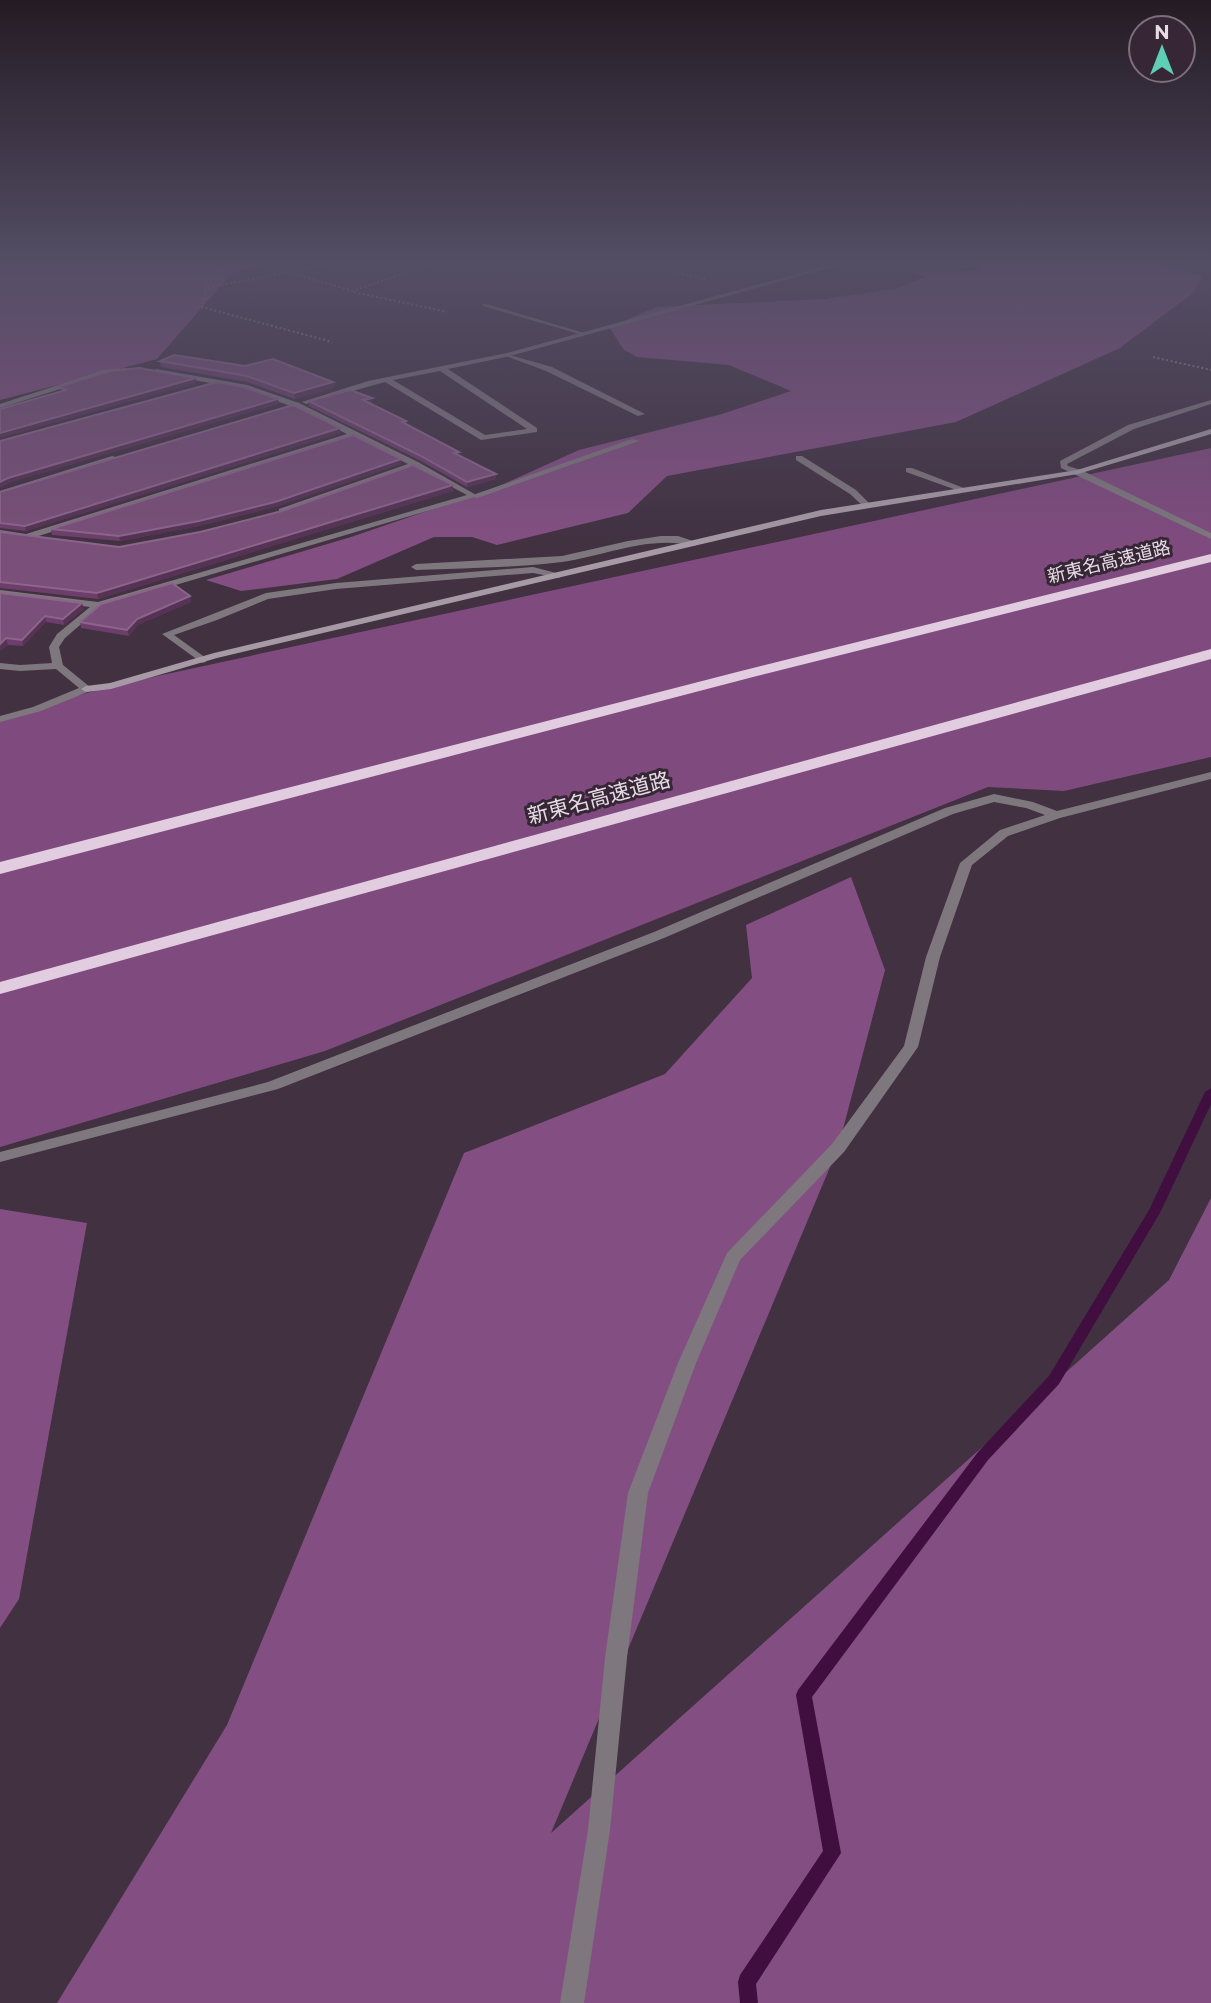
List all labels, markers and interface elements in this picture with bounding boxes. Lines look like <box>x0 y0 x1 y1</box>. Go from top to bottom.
north arrow <box>1127 14 1197 84</box>
text: N <box>1154 21 1170 44</box>
street label: 新東名高速道路 <box>1045 536 1173 588</box>
street label: 新東名高速道路 <box>525 766 673 829</box>

